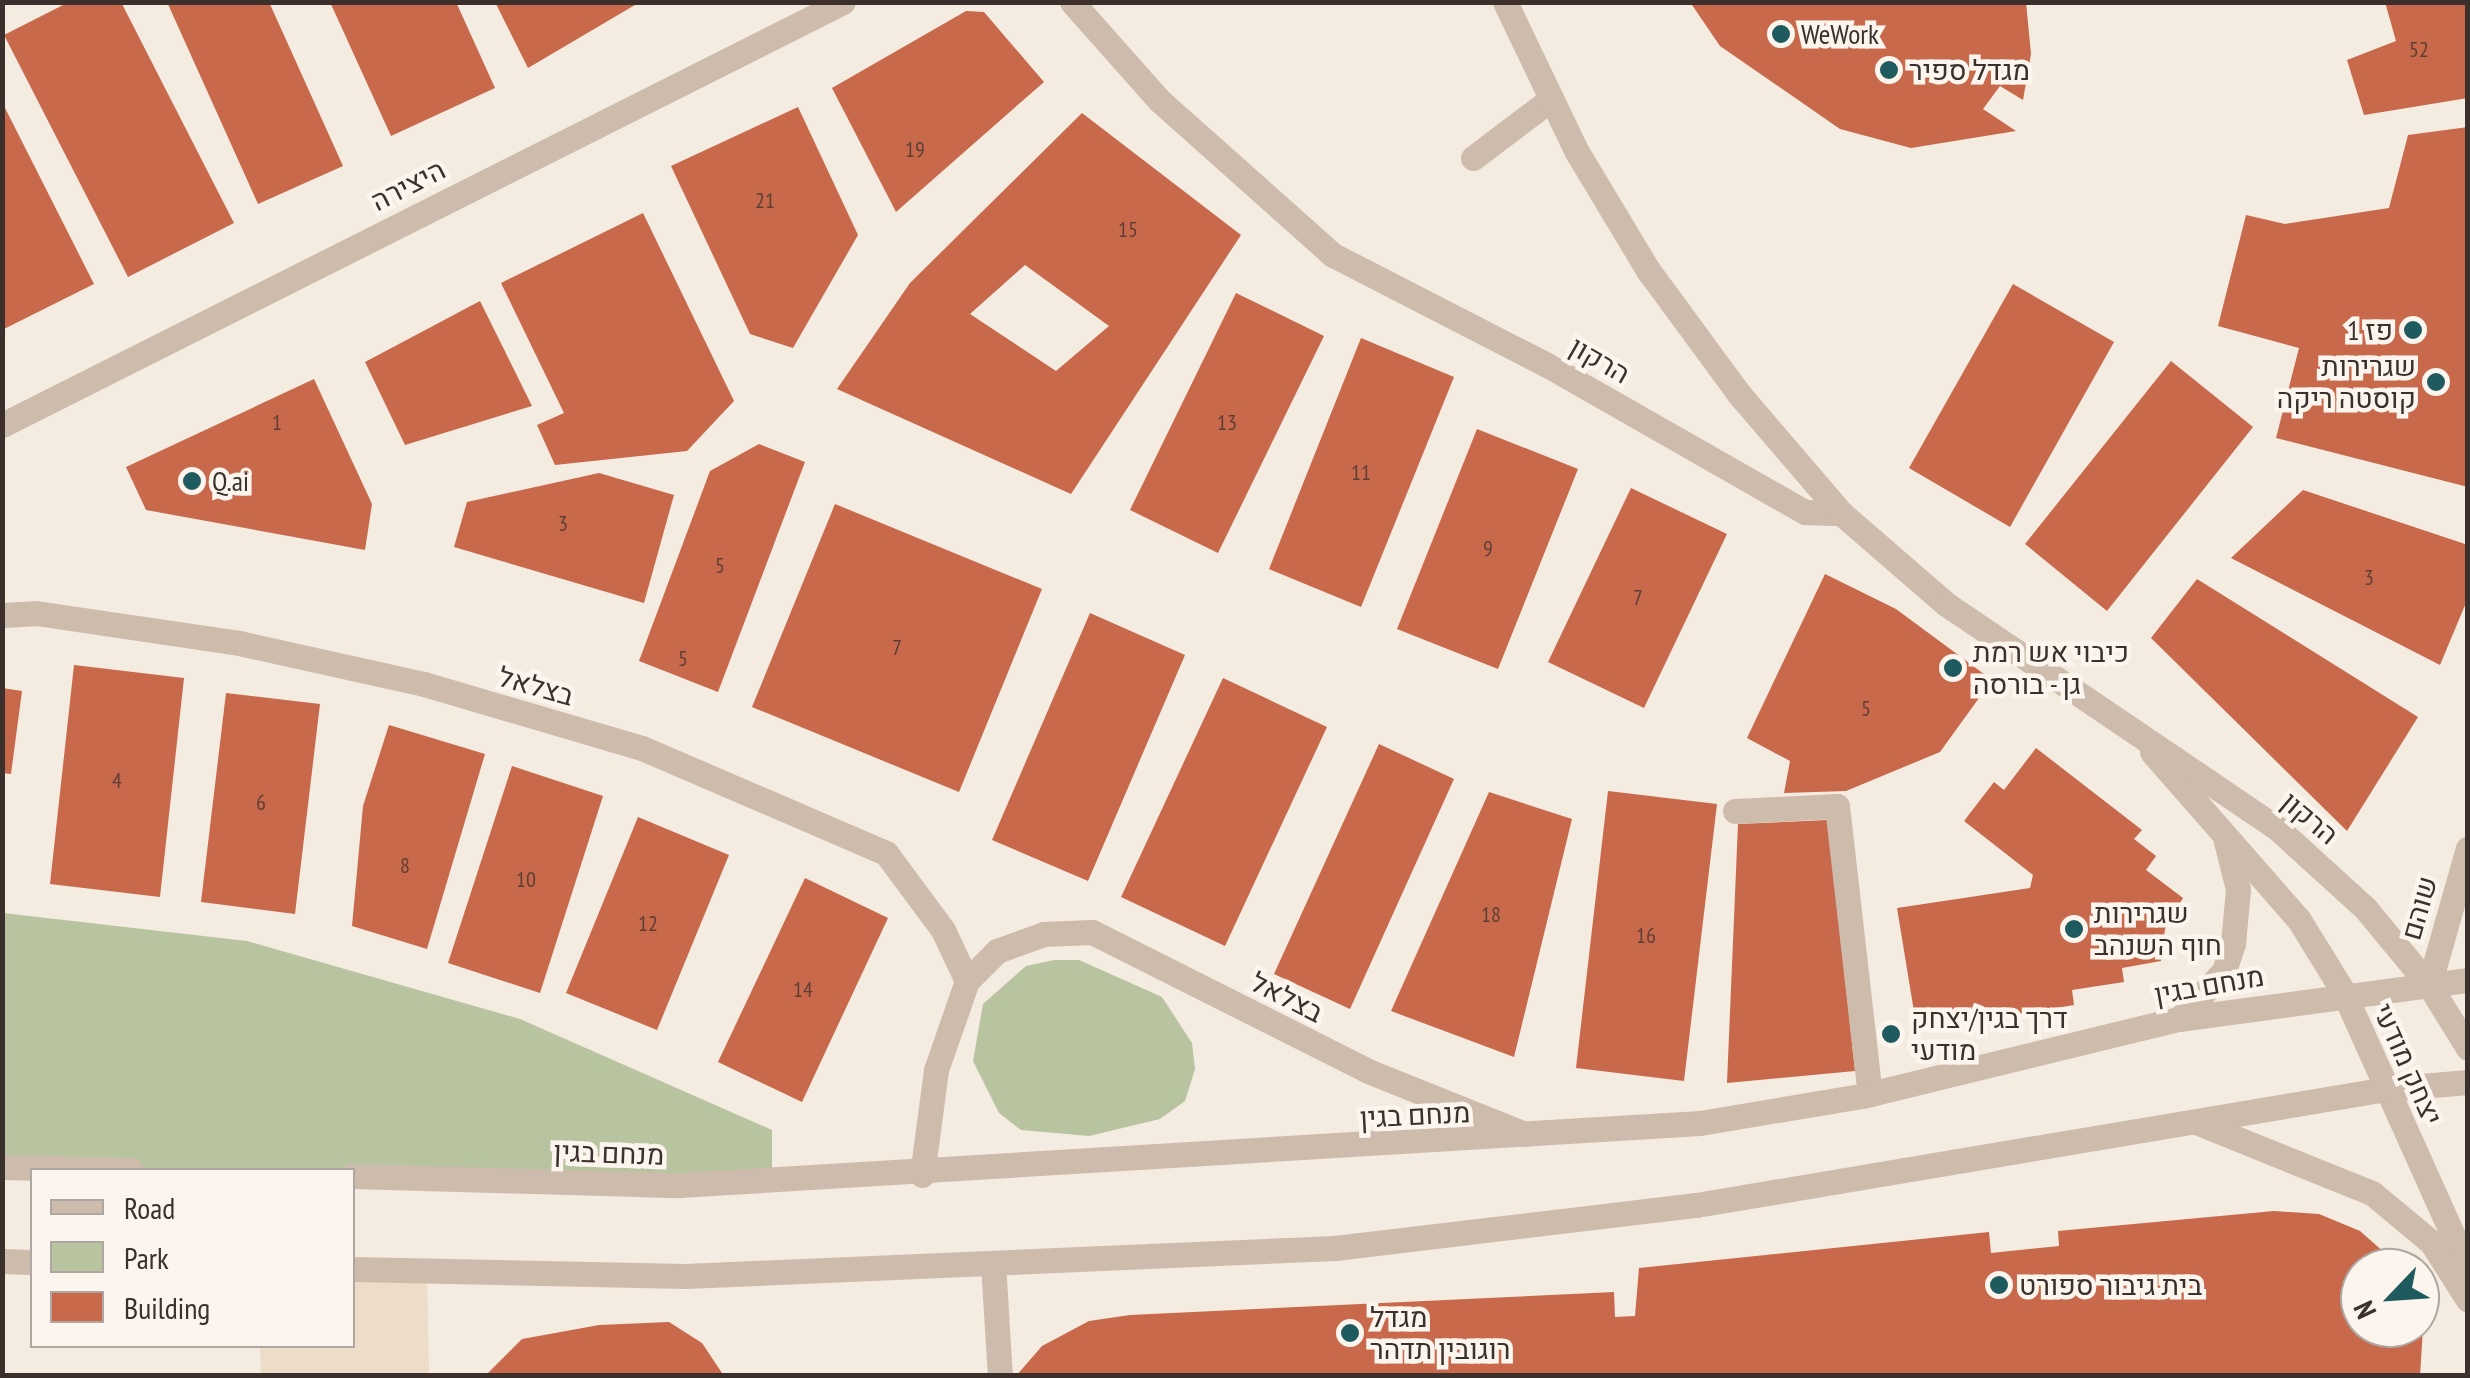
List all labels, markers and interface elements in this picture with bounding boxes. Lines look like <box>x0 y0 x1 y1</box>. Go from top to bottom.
place label: WeWork <box>1801 17 1879 51</box>
marker: WeWork <box>1770 23 1792 45</box>
house number: 52 <box>2409 37 2429 63</box>
place label: מגדל ספיר <box>1909 53 2030 87</box>
marker: מגדל ספיר <box>1878 59 1900 81</box>
house number: 19 <box>905 137 925 163</box>
street label: היצירה <box>365 152 451 218</box>
house number: 21 <box>755 188 775 214</box>
house number: 15 <box>1118 217 1138 243</box>
place label: פז 1 <box>2347 313 2393 347</box>
marker: פז 1 <box>2402 319 2424 341</box>
street label: הרקון <box>1564 329 1636 391</box>
place label: שגרירות קוסטה ריקה <box>2277 349 2416 415</box>
marker: שגרירות קוסטה ריקה <box>2425 371 2447 393</box>
house number: 1 <box>272 410 282 436</box>
house number: 13 <box>1217 410 1237 436</box>
house number: 11 <box>1351 460 1371 486</box>
place label: Q.ai <box>212 464 249 498</box>
marker: Q.ai <box>181 470 203 492</box>
house number: 3 <box>558 511 568 537</box>
house number: 9 <box>1483 536 1493 562</box>
house number: 5 <box>715 553 725 579</box>
house number: 3 <box>2364 565 2374 591</box>
house number: 7 <box>1633 585 1643 611</box>
house number: 7 <box>892 635 902 661</box>
place label: כיבוי אש רמת גן - בורסה <box>1973 635 2129 701</box>
house number: 5 <box>678 646 688 672</box>
marker: כיבוי אש רמת גן - בורסה <box>1942 657 1964 679</box>
street label: בצלאל <box>494 659 578 713</box>
house number: 5 <box>1861 696 1871 722</box>
house number: 4 <box>112 768 122 794</box>
street label: הרקון <box>2275 785 2345 851</box>
house number: 6 <box>256 790 266 816</box>
house number: 8 <box>400 853 410 879</box>
house number: 10 <box>516 867 536 893</box>
street label: שוהם <box>2394 872 2444 944</box>
place label: שגרירות חוף השנהב <box>2094 896 2222 962</box>
house number: 18 <box>1481 902 1501 928</box>
house number: 12 <box>638 911 658 937</box>
marker: שגרירות חוף השנהב <box>2063 918 2085 940</box>
house number: 16 <box>1636 923 1656 949</box>
street label: מנחם בגין <box>2152 959 2266 1011</box>
street label: בצלאל <box>1245 965 1329 1029</box>
house number: 14 <box>793 977 813 1003</box>
street label: יצחק מודעי <box>2366 998 2450 1130</box>
place label: דרך בגין/יצחק מודעי <box>1911 1001 2068 1067</box>
marker: דרך בגין/יצחק מודעי <box>1880 1023 1902 1045</box>
street label: מנחם בגין <box>1359 1095 1471 1135</box>
street label: מנחם בגין <box>553 1134 665 1172</box>
legend <box>30 1168 355 1348</box>
text: Road <box>124 1188 175 1227</box>
text: Park <box>124 1238 169 1277</box>
north arrow <box>2340 1248 2440 1348</box>
place label: בית גיבור ספורט <box>2019 1268 2202 1302</box>
marker: בית גיבור ספורט <box>1988 1274 2010 1296</box>
text: Building <box>124 1288 210 1327</box>
text: N <box>2344 1295 2384 1325</box>
place label: מגדל רוגובין תדהר <box>1370 1300 1511 1366</box>
marker: מגדל רוגובין תדהר <box>1339 1322 1361 1344</box>

